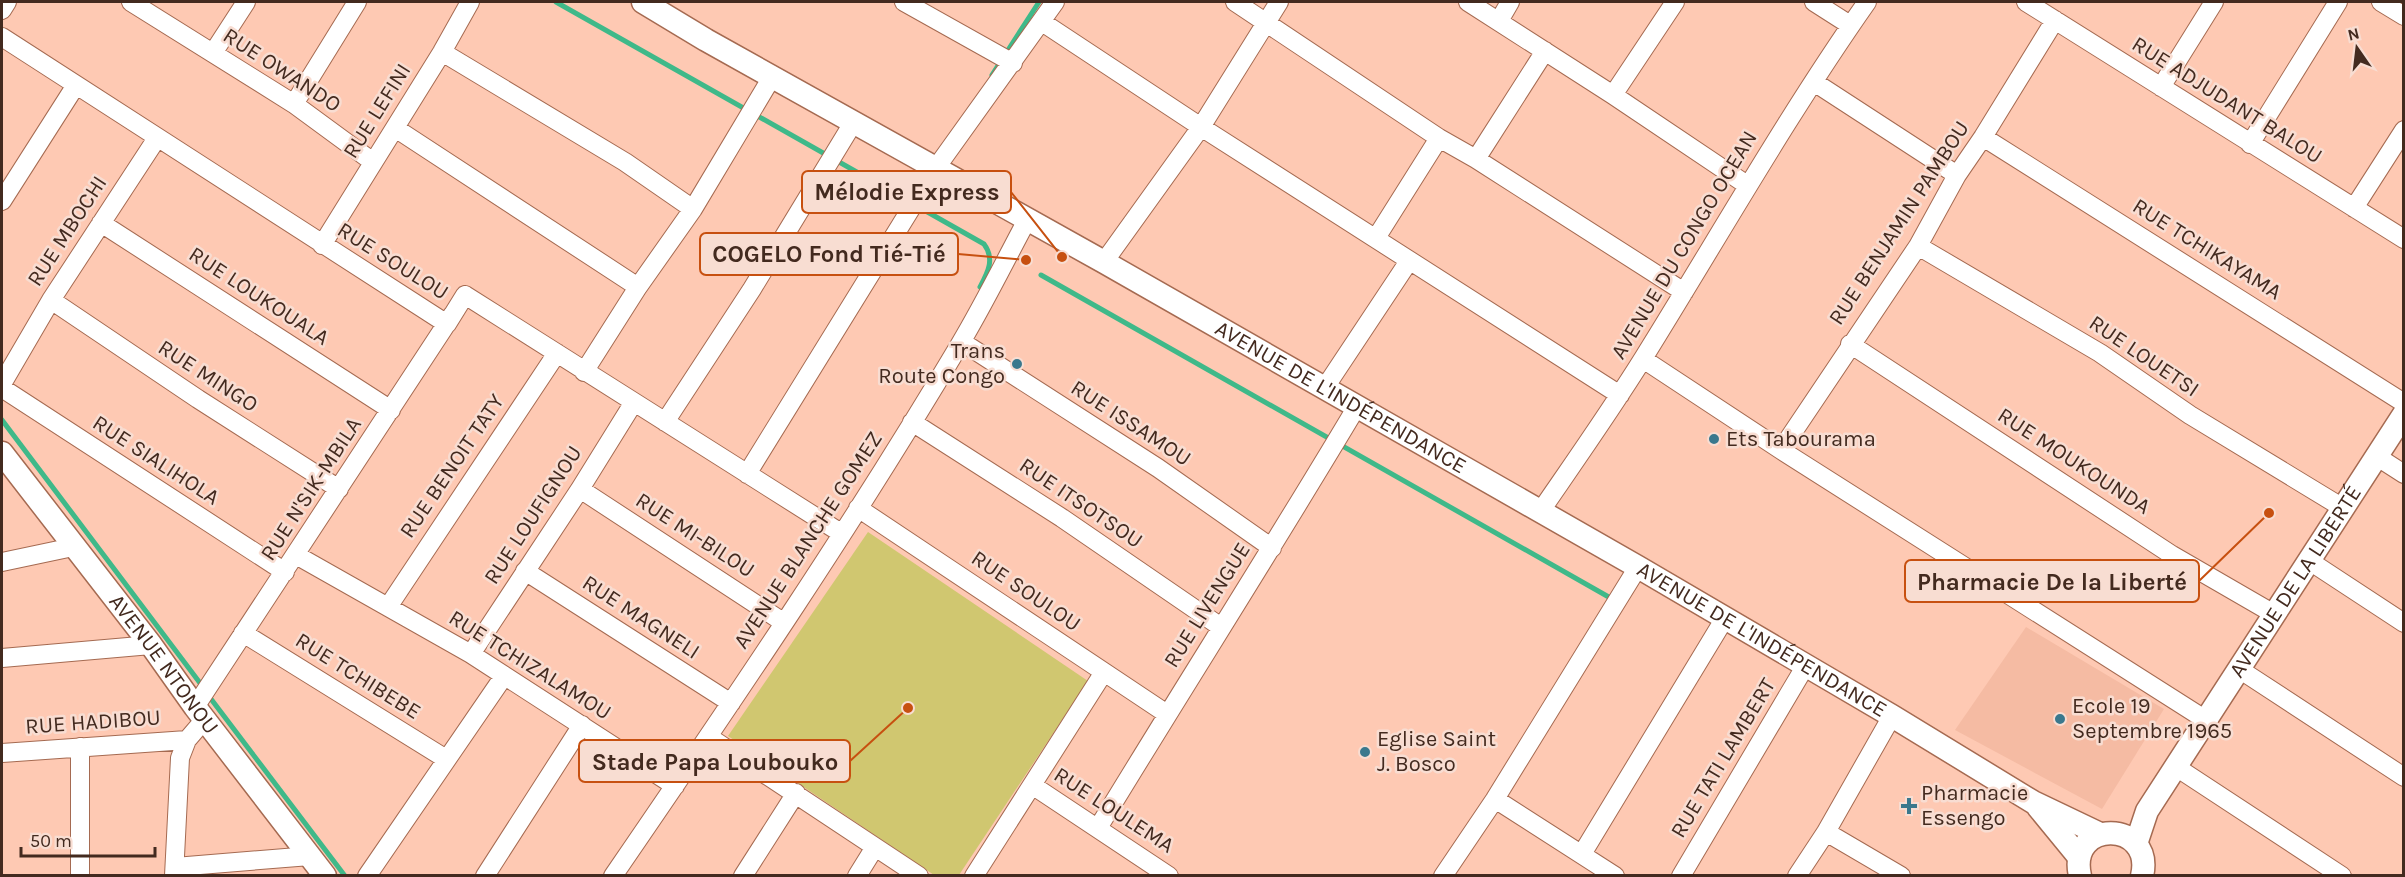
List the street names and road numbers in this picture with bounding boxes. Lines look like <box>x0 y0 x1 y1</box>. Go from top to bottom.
street label: RUE OWANDO <box>218 22 346 118</box>
street label: RUE ADJUDANT BALOU <box>2127 31 2327 169</box>
street label: RUE LEFINI <box>338 59 416 163</box>
street label: RUE BENJAMIN PAMBOU <box>1823 116 1975 330</box>
street label: AVENUE DU CONGO OCEAN <box>1605 126 1763 364</box>
street label: RUE MBOCHI <box>22 171 112 291</box>
street label: RUE TCHIKAYAMA <box>2128 193 2287 305</box>
street label: RUE SOULOU <box>333 217 453 305</box>
street label: RUE LOUKOUALA <box>184 241 334 351</box>
street label: RUE LOUETSI <box>2084 310 2204 402</box>
street label: AVENUE DE L'INDÉPENDANCE <box>1211 315 1471 479</box>
street label: RUE MINGO <box>153 334 263 418</box>
street label: RUE ISSAMOU <box>1066 375 1196 471</box>
street label: RUE BENOIT TATY <box>394 389 510 543</box>
street label: RUE MOUKOUNDA <box>1993 402 2156 520</box>
street label: RUE SIALIHOLA <box>88 409 225 511</box>
street label: RUE N'SIK-MBILA <box>255 412 367 565</box>
street label: AVENUE BLANCHE GOMEZ <box>728 427 888 653</box>
street label: RUE LOUFIGNOU <box>479 441 587 589</box>
street label: RUE ITSOTSOU <box>1014 452 1148 554</box>
street label: AVENUE DE LA LIBERTÉ <box>2224 480 2367 683</box>
street label: RUE MI-BILOU <box>631 487 759 583</box>
street label: RUE LIVENGUE <box>1158 538 1256 672</box>
street label: RUE SOULOU <box>966 545 1086 637</box>
street label: AVENUE DE L'INDÉPENDANCE <box>1632 556 1892 723</box>
street label: RUE MAGNELI <box>577 569 705 665</box>
street label: AVENUE NTONOU <box>103 589 224 739</box>
street label: RUE TCHIZALAMOU <box>444 605 616 725</box>
street label: RUE TCHIBEBE <box>291 627 425 725</box>
street label: RUE TATI LAMBERT <box>1665 673 1781 843</box>
street label: RUE HADIBOU <box>24 704 162 740</box>
street label: RUE LOULEMA <box>1049 761 1179 859</box>

